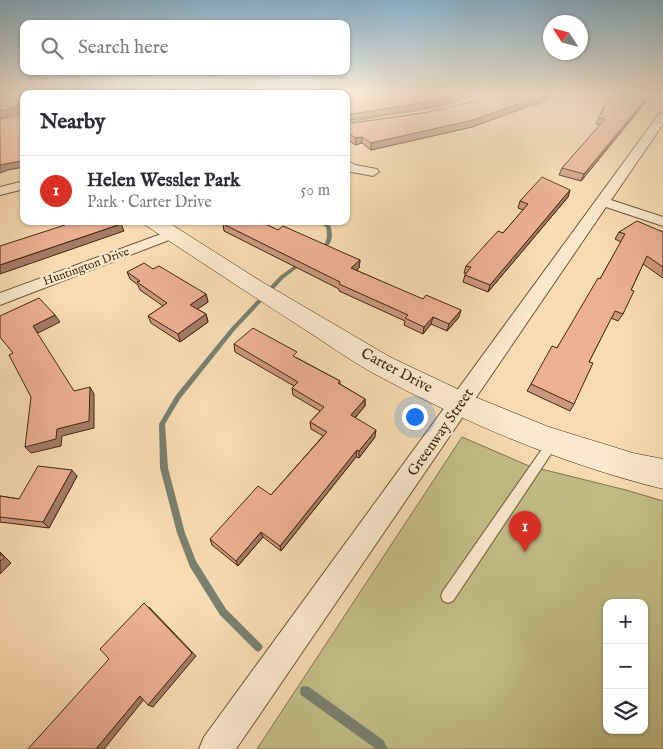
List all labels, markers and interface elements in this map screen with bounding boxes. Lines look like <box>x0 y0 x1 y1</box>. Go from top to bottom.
north arrow <box>543 15 588 60</box>
search box <box>20 20 350 75</box>
icon: search <box>38 34 66 62</box>
text: Search here <box>78 36 169 60</box>
text: Nearby <box>40 109 105 136</box>
text: Helen Wessler Park <box>87 169 240 193</box>
text: 1 <box>53 181 59 201</box>
text: 50 m <box>301 181 330 201</box>
text: Park · Carter Drive <box>87 193 212 213</box>
street label: Huntington Drive <box>41 244 132 289</box>
street label: Carter Drive <box>358 344 436 397</box>
street label: Greenway Street <box>403 385 478 480</box>
your location <box>402 404 428 430</box>
pin: 1 <box>509 511 541 552</box>
map controls <box>603 599 648 734</box>
button: + <box>603 599 648 644</box>
button: − <box>603 644 648 689</box>
button: layers <box>603 689 648 734</box>

